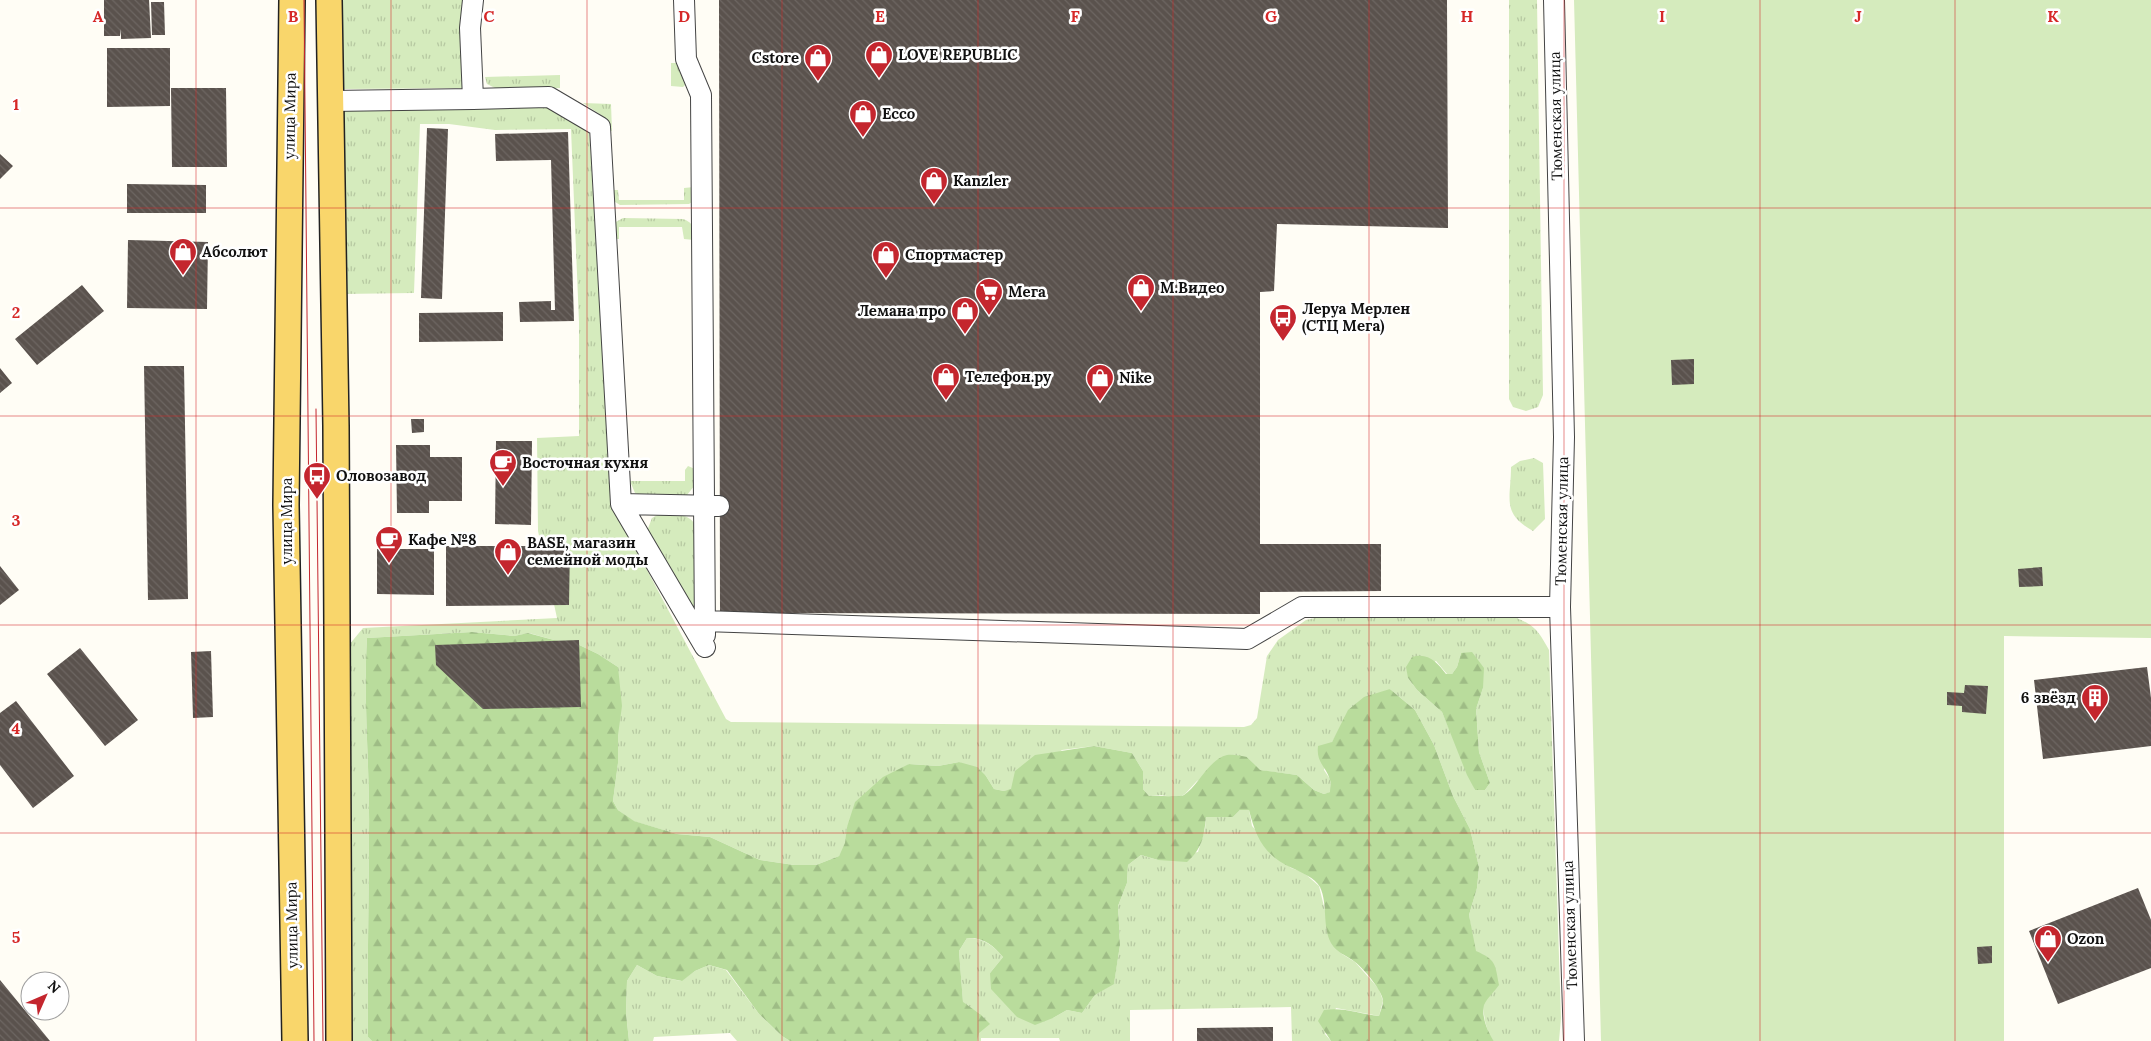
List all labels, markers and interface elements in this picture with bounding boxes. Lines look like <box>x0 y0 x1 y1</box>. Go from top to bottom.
text: A <box>93 6 104 26</box>
text: B <box>288 6 299 26</box>
text: C <box>483 6 495 26</box>
text: D <box>678 6 690 26</box>
text: E <box>875 6 885 26</box>
text: F <box>1070 6 1080 26</box>
text: G <box>1265 6 1277 26</box>
text: H <box>1461 6 1474 26</box>
text: I <box>1659 6 1665 26</box>
text: J <box>1854 6 1862 26</box>
text: K <box>2047 6 2059 26</box>
shop icon: LOVE REPUBLIC <box>864 40 894 79</box>
shop icon: Cstore <box>803 43 833 82</box>
place label: LOVE REPUBLIC <box>898 45 1018 64</box>
place label: Cstore <box>752 48 799 67</box>
street label: Тюменская улица <box>1545 51 1566 181</box>
street label: улица Мира <box>279 72 300 160</box>
text: 1 <box>13 94 19 114</box>
shop icon: Ecco <box>848 99 878 138</box>
place label: Ecco <box>882 104 916 123</box>
shop icon: Kanzler <box>919 166 949 205</box>
place label: Kanzler <box>953 171 1009 190</box>
shop icon: Абсолют <box>168 237 198 276</box>
shop icon: Спортмастер <box>871 240 901 279</box>
place label: Абсолют <box>202 242 268 261</box>
place label: Спортмастер <box>905 245 1003 264</box>
shop icon: М.Видео <box>1126 273 1156 312</box>
supermarket icon: Мега <box>974 277 1004 316</box>
place label: М.Видео <box>1160 278 1225 297</box>
place label: Мега <box>1008 282 1046 301</box>
shop icon: Лемана про <box>950 296 980 335</box>
place label: Леруа Мерлен (СТЦ Мега) <box>1302 299 1410 336</box>
place label: Лемана про <box>857 301 947 320</box>
text: 2 <box>12 302 20 322</box>
bus stop icon: Леруа Мерлен (СТЦ Мега) <box>1268 303 1298 342</box>
shop icon: Телефон.ру <box>931 362 961 401</box>
shop icon: Nike <box>1085 363 1115 402</box>
place label: Телефон.ру <box>965 367 1052 386</box>
place label: Nike <box>1119 368 1152 387</box>
cafe icon: Восточная кухня <box>488 448 518 487</box>
place label: Восточная кухня <box>522 453 649 472</box>
street label: Тюменская улица <box>1551 456 1572 586</box>
bus stop icon: Оловозавод <box>302 461 332 500</box>
place label: Оловозавод <box>336 466 426 485</box>
street label: улица Мира <box>277 477 296 564</box>
text: 3 <box>12 510 21 530</box>
cafe icon: Кафе №8 <box>374 525 404 564</box>
place label: Кафе №8 <box>408 530 477 549</box>
place label: BASE, магазин семейной моды <box>527 533 649 569</box>
shop icon: BASE, магазин семейной моды <box>493 537 523 576</box>
building icon: 6 звёзд <box>2080 683 2110 722</box>
place label: 6 звёзд <box>2021 688 2076 707</box>
text: 4 <box>12 718 21 738</box>
street label: Тюменская улица <box>1558 860 1581 990</box>
street label: улица Мира <box>281 881 302 969</box>
shop icon: Ozon <box>2033 924 2063 963</box>
text: 5 <box>12 927 21 947</box>
place label: Ozon <box>2067 929 2105 948</box>
north arrow <box>20 971 70 1021</box>
text: N <box>44 977 65 997</box>

